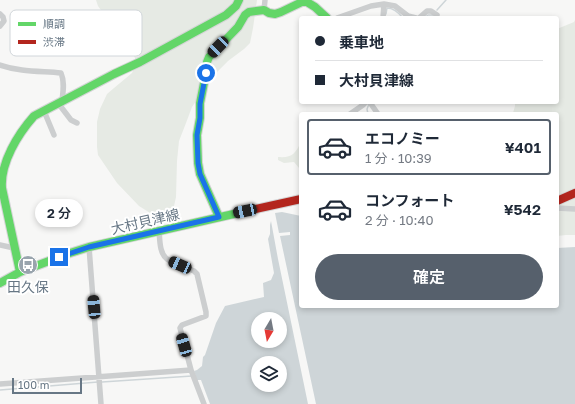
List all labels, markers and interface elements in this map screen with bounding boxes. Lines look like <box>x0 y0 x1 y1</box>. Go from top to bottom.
legend <box>10 10 142 56</box>
text: 順調 <box>43 17 65 30</box>
text: 乗車地 <box>339 33 384 51</box>
car <box>205 34 231 60</box>
text: 渋滞 <box>43 35 65 48</box>
route start <box>197 64 215 82</box>
text: 大村貝津線 <box>339 71 414 89</box>
icon: car <box>317 129 353 165</box>
text: エコノミー <box>365 129 440 147</box>
text: ¥401 <box>505 138 541 156</box>
text: 1 分 · 10:39 <box>365 150 432 166</box>
icon: car <box>317 191 353 227</box>
text: コンフォート <box>365 191 455 209</box>
callout: 2 分 <box>35 199 83 227</box>
text: ¥542 <box>504 200 541 218</box>
car <box>232 203 258 219</box>
text: 2 分 <box>47 205 71 221</box>
street label: 大村貝津線 <box>109 205 181 237</box>
text: 2 分 · 10:40 <box>365 212 433 228</box>
route end <box>50 248 68 266</box>
bus stop icon: 田久保 <box>17 254 39 276</box>
button: 確定 <box>315 254 543 300</box>
car <box>167 255 193 275</box>
place label: 田久保 <box>7 278 49 295</box>
car <box>87 295 101 319</box>
north arrow <box>251 312 287 348</box>
map controls <box>251 312 287 392</box>
car <box>175 332 193 358</box>
button: layers <box>251 356 287 392</box>
scale bar <box>12 376 82 395</box>
text: 100 m <box>18 378 49 391</box>

